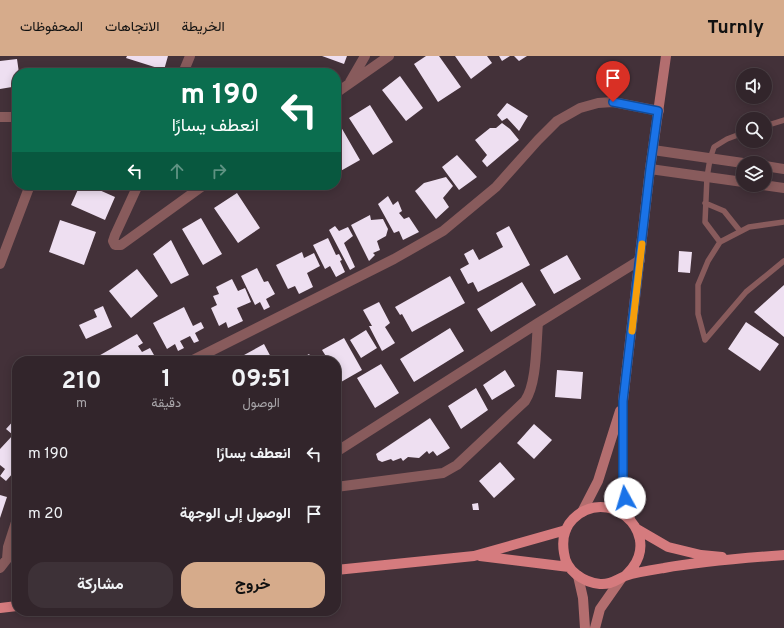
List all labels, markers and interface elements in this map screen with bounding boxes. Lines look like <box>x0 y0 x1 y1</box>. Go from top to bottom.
text: Turnly <box>707 16 764 40</box>
text: المحفوظات <box>20 19 83 36</box>
text: الاتجاهات <box>105 19 159 36</box>
text: الخريطة <box>181 19 225 36</box>
pin <box>596 61 630 102</box>
icon: arrive <box>602 67 624 89</box>
map controls <box>736 68 772 192</box>
button: sound <box>736 68 772 104</box>
text: 190 m <box>181 78 259 114</box>
icon: left <box>273 84 325 136</box>
button: search <box>736 112 772 148</box>
text: انعطف يسارًا <box>172 115 259 138</box>
button: layers <box>736 156 772 192</box>
icon: left <box>124 160 146 182</box>
icon: ahead <box>166 160 188 182</box>
icon: right <box>208 160 230 182</box>
text: 1 <box>161 365 171 395</box>
text: 09:51 <box>231 365 291 395</box>
text: 210 <box>62 367 102 397</box>
text: m <box>76 396 87 412</box>
text: دقيقة <box>151 396 181 412</box>
text: الوصول <box>242 396 280 412</box>
icon: left <box>303 443 325 465</box>
text: 190 m <box>28 445 68 464</box>
text: انعطف يسارًا <box>216 445 291 464</box>
position arrow <box>604 477 646 519</box>
icon: arrive <box>303 503 325 525</box>
text: 20 m <box>28 505 63 524</box>
text: الوصول إلى الوجهة <box>180 505 291 524</box>
button: مشاركة <box>28 562 173 608</box>
button: خروج <box>181 562 325 608</box>

